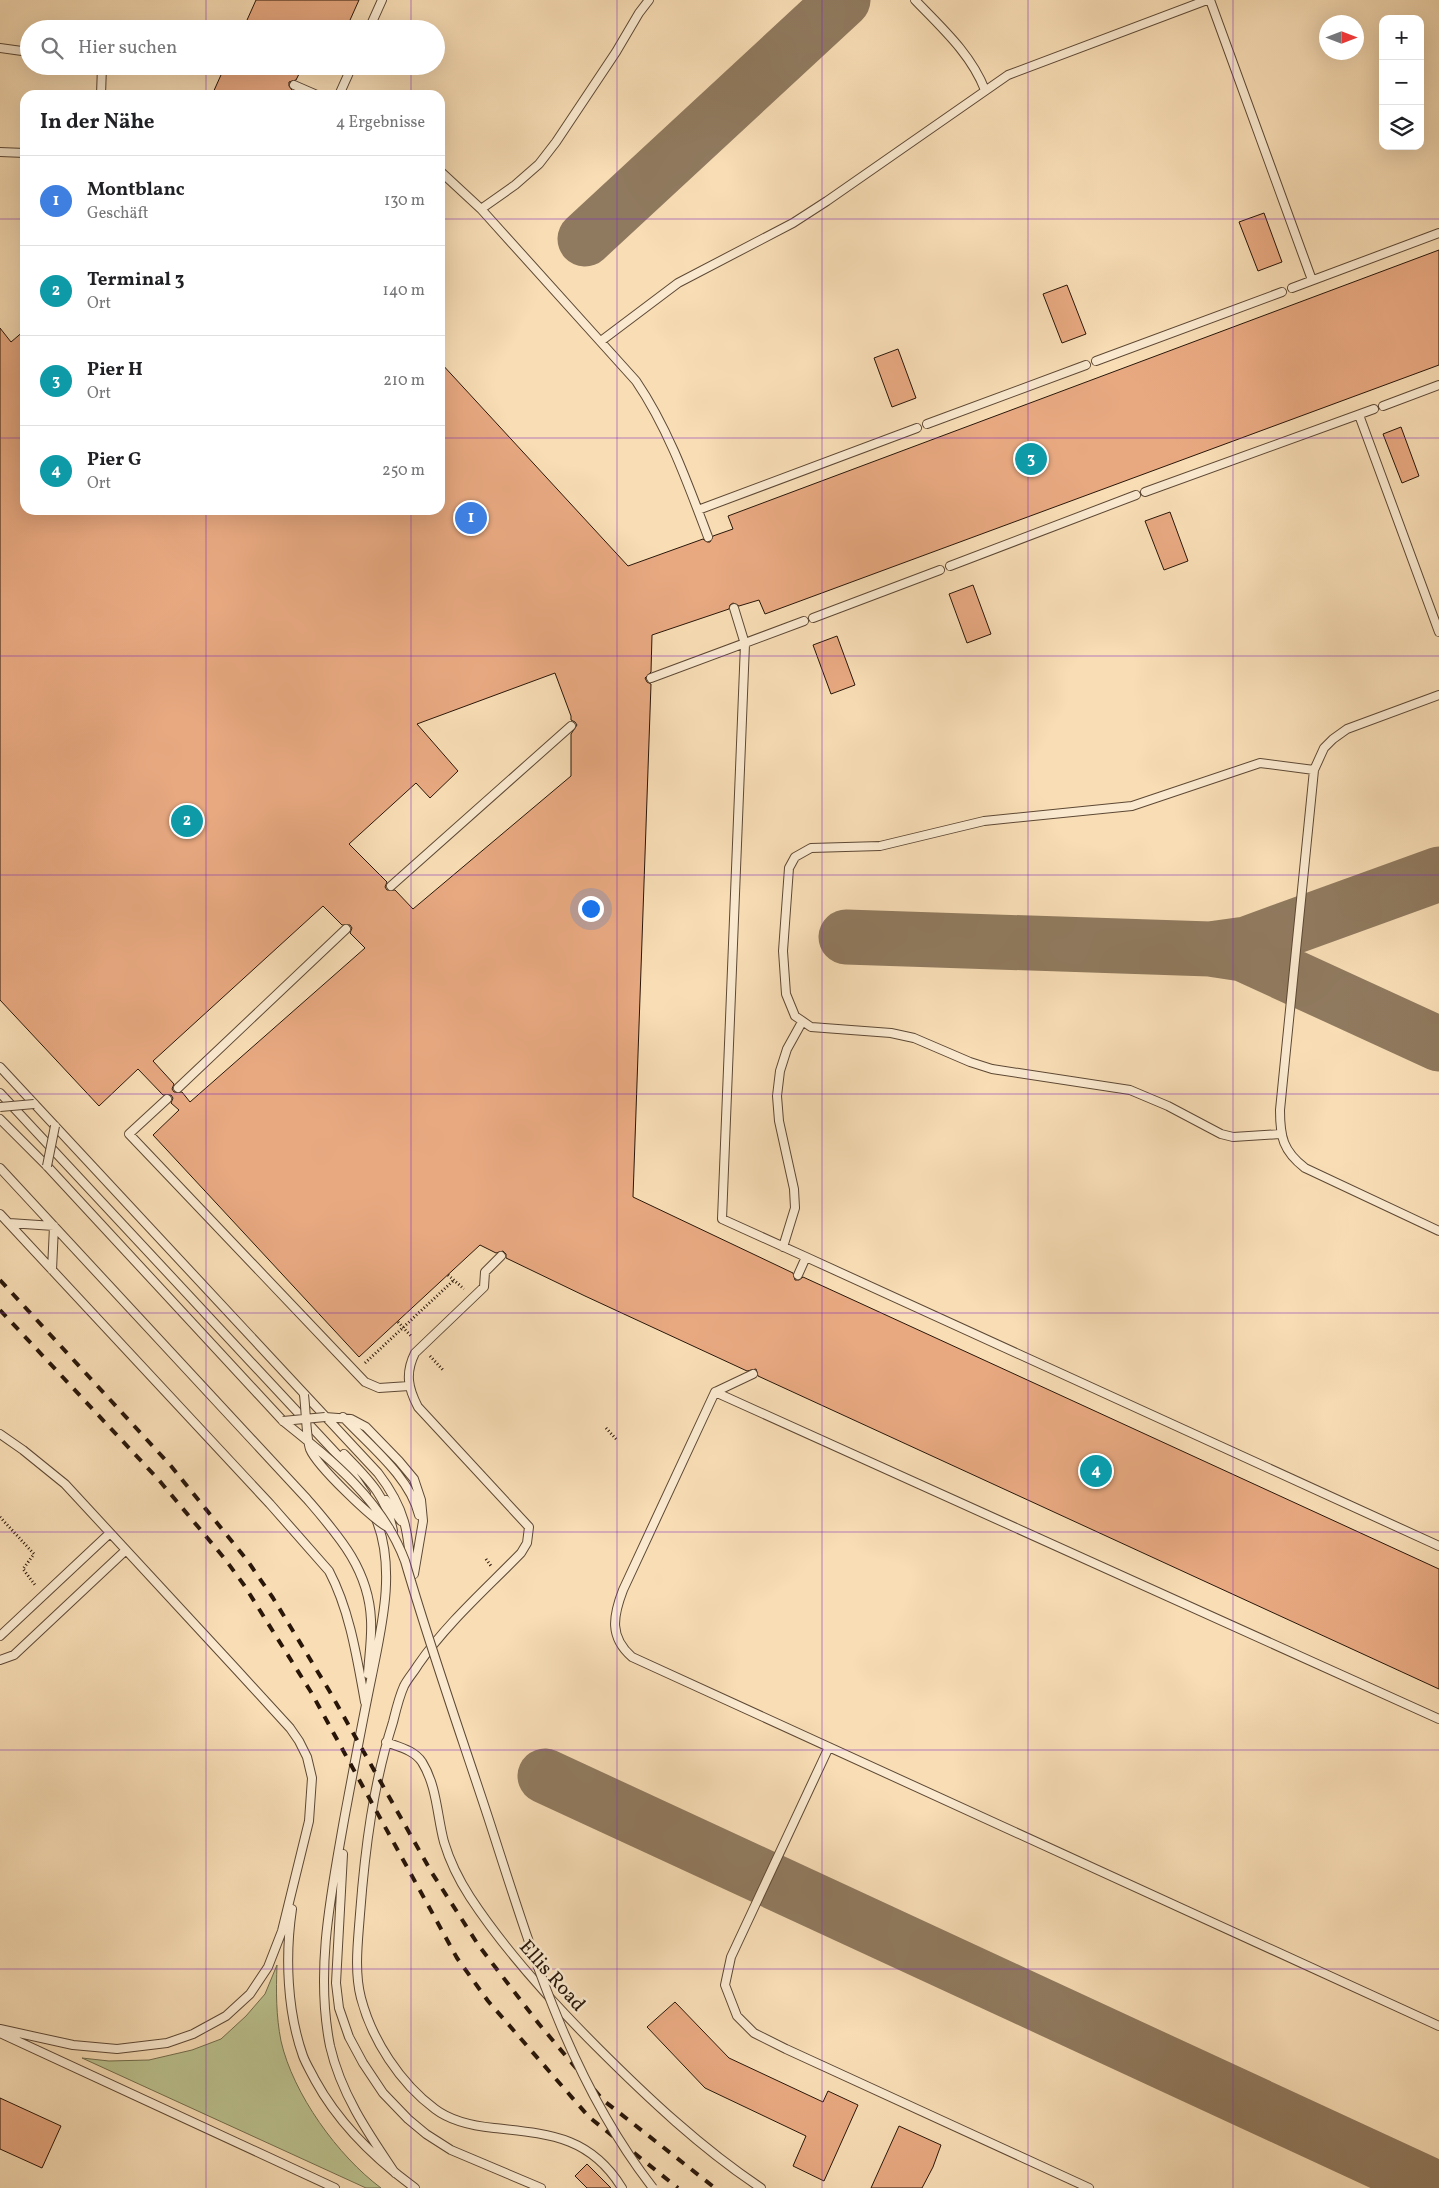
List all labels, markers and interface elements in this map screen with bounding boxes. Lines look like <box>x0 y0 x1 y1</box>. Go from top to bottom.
north arrow <box>1319 15 1364 60</box>
map controls <box>1379 15 1424 150</box>
button: + <box>1379 15 1424 60</box>
search box <box>20 20 445 75</box>
icon: search <box>38 34 66 62</box>
text: Hier suchen <box>78 35 177 61</box>
button: − <box>1379 60 1424 105</box>
button: layers <box>1379 105 1424 150</box>
text: In der Nähe <box>40 108 155 137</box>
text: 4 Ergebnisse <box>336 112 425 134</box>
text: Montblanc <box>87 177 185 203</box>
text: 1 <box>53 190 59 212</box>
text: 130 m <box>384 190 425 212</box>
text: Geschäft <box>87 203 148 225</box>
text: Terminal 3 <box>87 267 184 293</box>
text: 2 <box>52 280 60 302</box>
text: 140 m <box>383 280 425 302</box>
text: Ort <box>87 293 111 315</box>
text: Pier H <box>87 357 143 383</box>
text: 3 <box>52 370 60 392</box>
text: 210 m <box>383 370 425 392</box>
text: Ort <box>87 383 111 405</box>
pin: 3 <box>1015 440 1047 478</box>
text: Pier G <box>87 447 142 473</box>
text: 4 <box>51 460 61 482</box>
text: 250 m <box>382 460 425 482</box>
text: Ort <box>87 473 111 495</box>
pin: 1 <box>455 499 487 537</box>
pin: 2 <box>171 802 203 840</box>
your location <box>578 896 604 922</box>
pin: 4 <box>1080 1452 1112 1490</box>
street label: Ellis Road <box>512 1934 591 2018</box>

